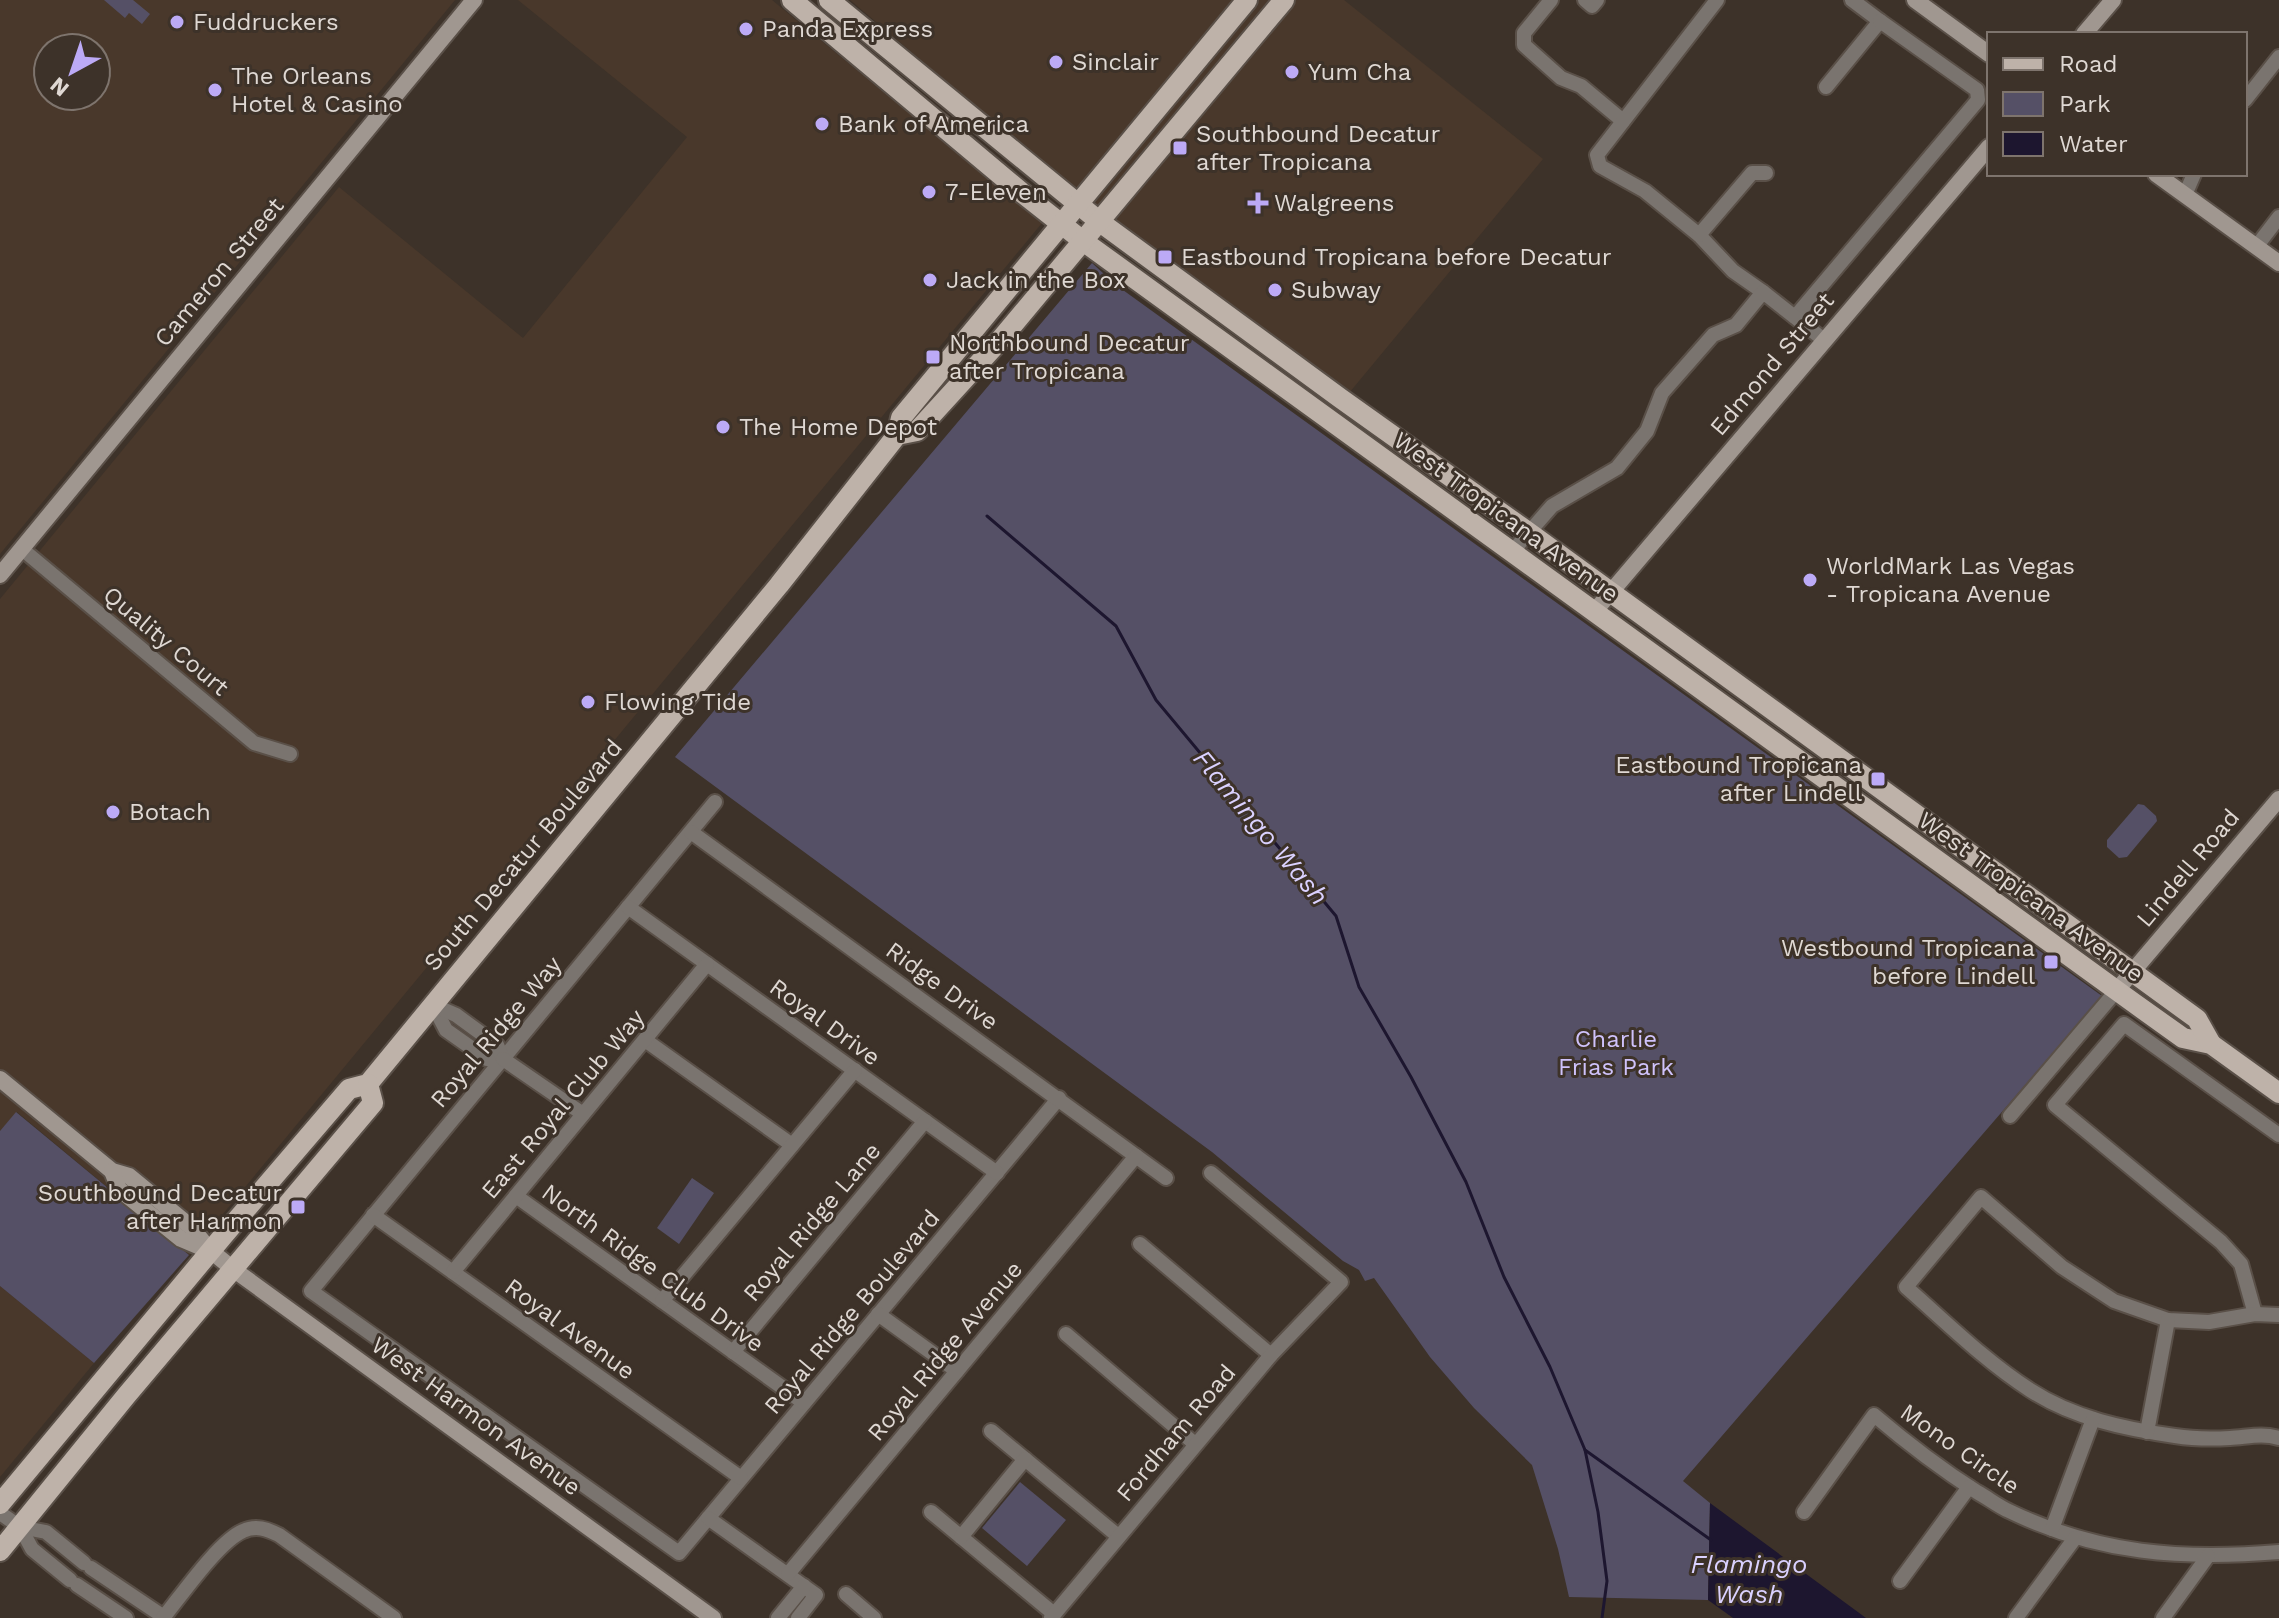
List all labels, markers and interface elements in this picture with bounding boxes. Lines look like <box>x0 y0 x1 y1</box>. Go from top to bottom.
place label: Fuddruckers <box>193 8 339 36</box>
marker: Fuddruckers <box>168 13 186 31</box>
place label: Panda Express <box>762 15 933 43</box>
marker: Panda Express <box>737 20 755 38</box>
north arrow <box>32 32 112 112</box>
legend <box>1987 32 2247 176</box>
place label: Sinclair <box>1072 48 1159 76</box>
text: Road <box>2059 50 2118 78</box>
marker: Sinclair <box>1047 53 1065 71</box>
place label: Yum Cha <box>1308 58 1411 86</box>
place label: The Orleans Hotel & Casino <box>231 62 403 118</box>
marker: Yum Cha <box>1283 63 1301 81</box>
text: N <box>45 72 74 102</box>
marker: The Orleans Hotel & Casino <box>206 81 224 99</box>
text: Park <box>2059 90 2111 118</box>
place label: Bank of America <box>838 110 1029 138</box>
marker: Bank of America <box>813 115 831 133</box>
place label: Southbound Decatur after Tropicana <box>1196 120 1440 176</box>
text: Water <box>2059 130 2128 158</box>
marker: Southbound Decatur after Tropicana <box>1171 139 1189 157</box>
place label: 7-Eleven <box>945 178 1047 206</box>
marker: 7-Eleven <box>920 183 938 201</box>
place label: Walgreens <box>1274 189 1394 217</box>
street label: Cameron Street <box>149 192 289 352</box>
marker: Walgreens <box>1249 194 1267 212</box>
place label: Eastbound Tropicana before Decatur <box>1181 243 1612 271</box>
marker: Eastbound Tropicana before Decatur <box>1156 248 1174 266</box>
place label: Jack in the Box <box>946 266 1126 294</box>
marker: Jack in the Box <box>921 271 939 289</box>
place label: Subway <box>1291 276 1381 304</box>
marker: Subway <box>1266 281 1284 299</box>
street label: Edmond Street <box>1704 287 1840 441</box>
place label: Northbound Decatur after Tropicana <box>949 329 1190 385</box>
marker: Northbound Decatur after Tropicana <box>924 348 942 366</box>
place label: The Home Depot <box>739 413 937 441</box>
marker: The Home Depot <box>714 418 732 436</box>
street label: West Tropicana Avenue <box>1388 426 1624 608</box>
place label: WorldMark Las Vegas - Tropicana Avenue <box>1826 552 2075 608</box>
marker: WorldMark Las Vegas - Tropicana Avenue <box>1801 571 1819 589</box>
street label: Quality Court <box>98 580 234 702</box>
place label: Flowing Tide <box>604 688 751 716</box>
marker: Flowing Tide <box>579 693 597 711</box>
street label: South Decatur Boulevard <box>418 734 628 976</box>
water label: Flamingo Wash <box>1187 743 1335 911</box>
place label: Eastbound Tropicana after Lindell <box>1615 751 1863 807</box>
marker: Eastbound Tropicana after Lindell <box>1869 770 1887 788</box>
place label: Botach <box>129 798 211 826</box>
marker: Botach <box>104 803 122 821</box>
street label: Lindell Road <box>2131 803 2245 933</box>
street label: West Tropicana Avenue <box>1913 806 2149 988</box>
place label: Westbound Tropicana before Lindell <box>1781 934 2036 990</box>
street label: Ridge Drive <box>880 936 1004 1036</box>
street label: Royal Ridge Way <box>425 950 568 1113</box>
marker: Westbound Tropicana before Lindell <box>2042 953 2060 971</box>
street label: Royal Drive <box>764 973 886 1071</box>
street label: East Royal Club Way <box>476 1003 651 1204</box>
park label: Charlie Frias Park <box>1558 1025 1674 1081</box>
street label: Royal Ridge Lane <box>737 1137 887 1307</box>
street label: North Ridge Club Drive <box>537 1178 769 1358</box>
place label: Southbound Decatur after Harmon <box>38 1179 282 1235</box>
marker: Southbound Decatur after Harmon <box>289 1198 307 1216</box>
street label: Royal Ridge Boulevard <box>758 1204 946 1420</box>
street label: Royal Ridge Avenue <box>862 1255 1028 1447</box>
street label: Royal Avenue <box>500 1272 640 1386</box>
street label: West Harmon Avenue <box>366 1331 586 1501</box>
street label: Fordham Road <box>1111 1359 1241 1507</box>
street label: Mono Circle <box>1895 1398 2025 1500</box>
water label: Flamingo Wash <box>1691 1549 1807 1609</box>

